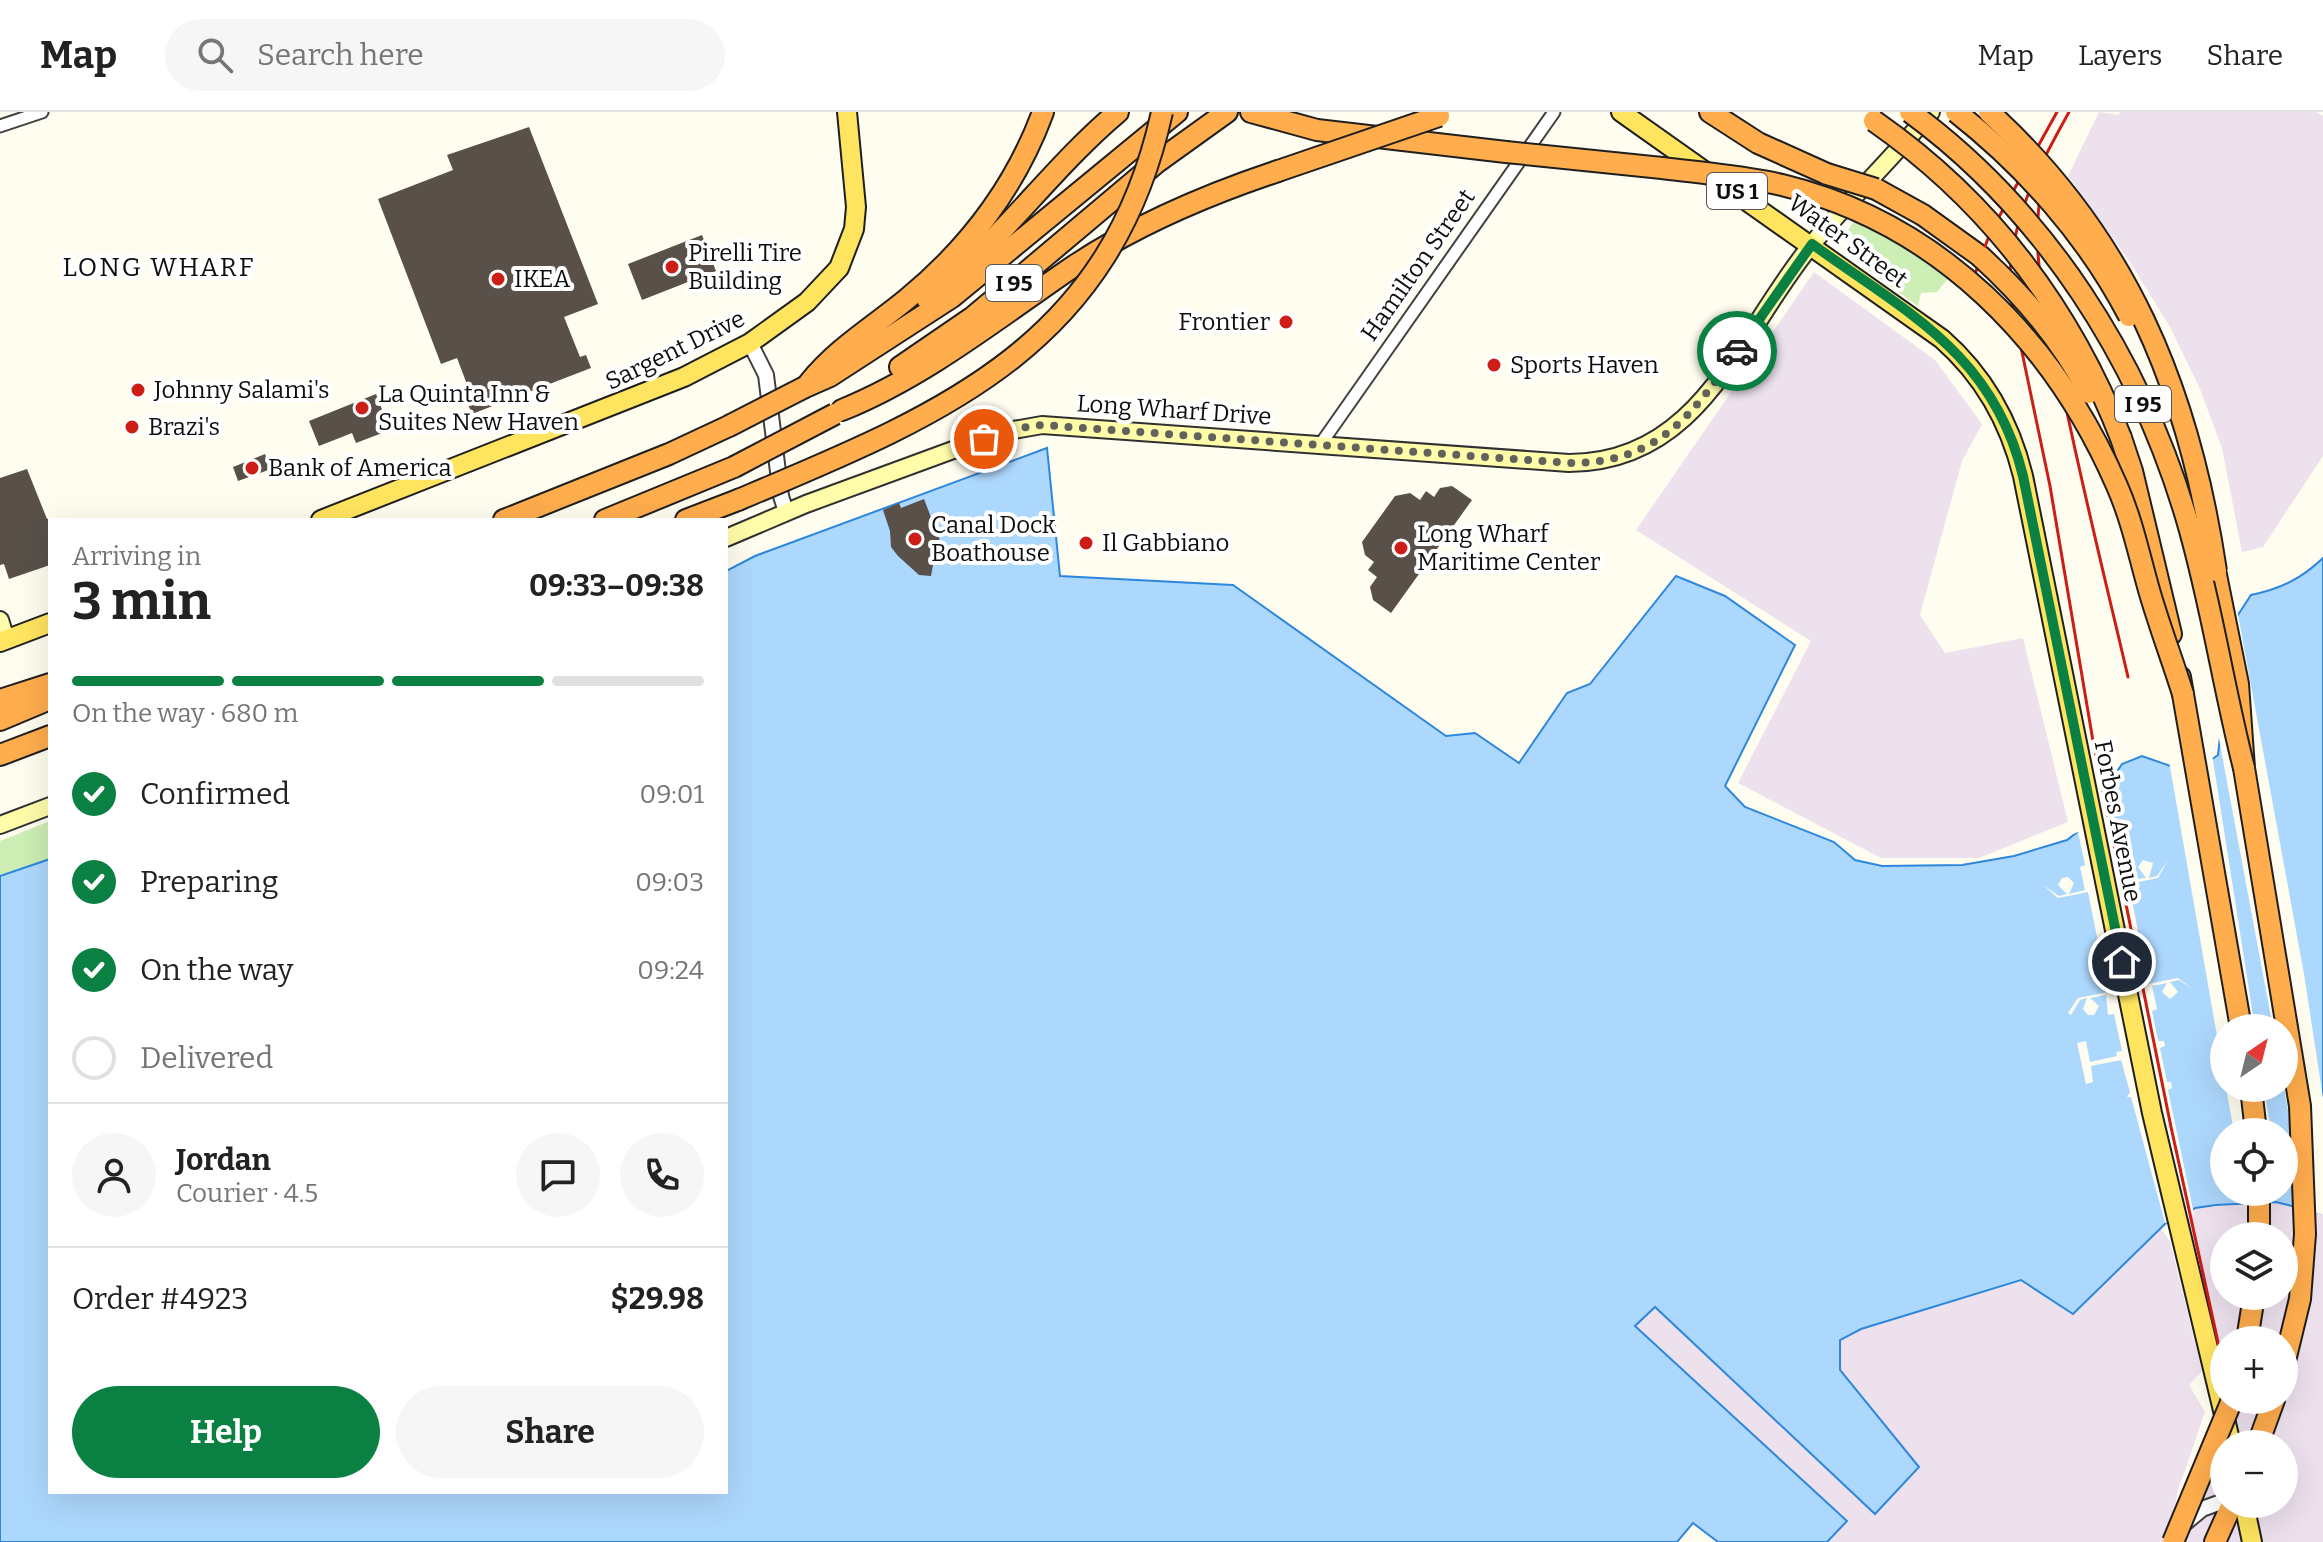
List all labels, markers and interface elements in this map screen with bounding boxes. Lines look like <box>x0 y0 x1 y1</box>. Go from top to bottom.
search box <box>165 19 725 91</box>
text: Map <box>40 32 117 78</box>
icon: search <box>193 33 237 77</box>
text: Search here <box>257 37 424 73</box>
text: Map <box>1977 39 2034 72</box>
text: Layers <box>2078 39 2162 72</box>
text: Share <box>2206 39 2283 72</box>
road number: US 1 <box>1707 173 1767 209</box>
street label: Hamilton Street <box>1355 184 1481 346</box>
street label: Water Street <box>1783 188 1913 294</box>
place label: Pirelli Tire Building <box>688 239 802 295</box>
district label: LONG WHARF <box>62 252 256 283</box>
marker: Pirelli Tire Building <box>663 258 681 276</box>
place label: IKEA <box>514 265 570 293</box>
road number: I 95 <box>986 265 1042 301</box>
marker: IKEA <box>489 270 507 288</box>
street label: Sargent Drive <box>601 304 749 396</box>
place label: Frontier <box>1178 308 1270 336</box>
courier <box>1697 311 1777 391</box>
marker: Frontier <box>1277 313 1295 331</box>
icon: car <box>1715 329 1759 373</box>
place label: Sports Haven <box>1510 351 1659 379</box>
marker: Sports Haven <box>1485 356 1503 374</box>
place label: Johnny Salami's <box>153 376 330 404</box>
place label: La Quinta Inn & Suites New Haven <box>378 380 579 436</box>
marker: Johnny Salami's <box>129 381 147 399</box>
road number: I 95 <box>2115 386 2171 422</box>
street label: Long Wharf Drive <box>1076 389 1272 431</box>
marker: La Quinta Inn & Suites New Haven <box>353 399 371 417</box>
pin <box>950 405 1018 473</box>
place label: Brazi's <box>148 413 220 441</box>
icon: bag <box>962 417 1006 461</box>
marker: Brazi's <box>123 418 141 436</box>
place label: Bank of America <box>268 454 452 482</box>
marker: Bank of America <box>243 459 261 477</box>
place label: Canal Dock Boathouse <box>931 511 1056 567</box>
place label: Long Wharf Maritime Center <box>1417 520 1601 576</box>
place label: Il Gabbiano <box>1102 529 1229 557</box>
marker: Canal Dock Boathouse <box>906 530 924 548</box>
marker: Il Gabbiano <box>1077 534 1095 552</box>
marker: Long Wharf Maritime Center <box>1392 539 1410 557</box>
text: Arriving in <box>72 541 201 572</box>
text: 09:33–09:38 <box>529 568 704 604</box>
text: 3 min <box>72 570 211 633</box>
text: On the way · 680 m <box>72 698 298 729</box>
street label: Forbes Avenue <box>2089 738 2147 904</box>
icon: check <box>72 772 116 816</box>
text: Confirmed <box>140 776 290 812</box>
text: 09:01 <box>639 779 704 810</box>
icon: check <box>72 860 116 904</box>
text: Preparing <box>140 864 278 900</box>
text: 09:03 <box>635 867 704 898</box>
pin <box>2088 928 2156 996</box>
icon: home <box>2100 940 2144 984</box>
icon: check <box>72 948 116 992</box>
text: On the way <box>140 952 293 988</box>
text: 09:24 <box>637 955 704 986</box>
north arrow <box>2210 1014 2298 1102</box>
map controls <box>2210 1014 2298 1518</box>
text: Delivered <box>140 1040 273 1076</box>
button: locate <box>2210 1118 2298 1206</box>
button: person <box>72 1133 156 1217</box>
button: chat <box>516 1133 600 1217</box>
button: phone <box>620 1133 704 1217</box>
text: Jordan <box>176 1142 271 1178</box>
text: Courier · 4.5 <box>176 1178 318 1209</box>
button: layers <box>2210 1222 2298 1310</box>
text: Order #4923 <box>72 1281 248 1317</box>
text: $29.98 <box>611 1281 704 1317</box>
button: + <box>2210 1326 2298 1414</box>
button: Help <box>72 1386 380 1478</box>
button: Share <box>396 1386 704 1478</box>
button: − <box>2210 1430 2298 1518</box>

